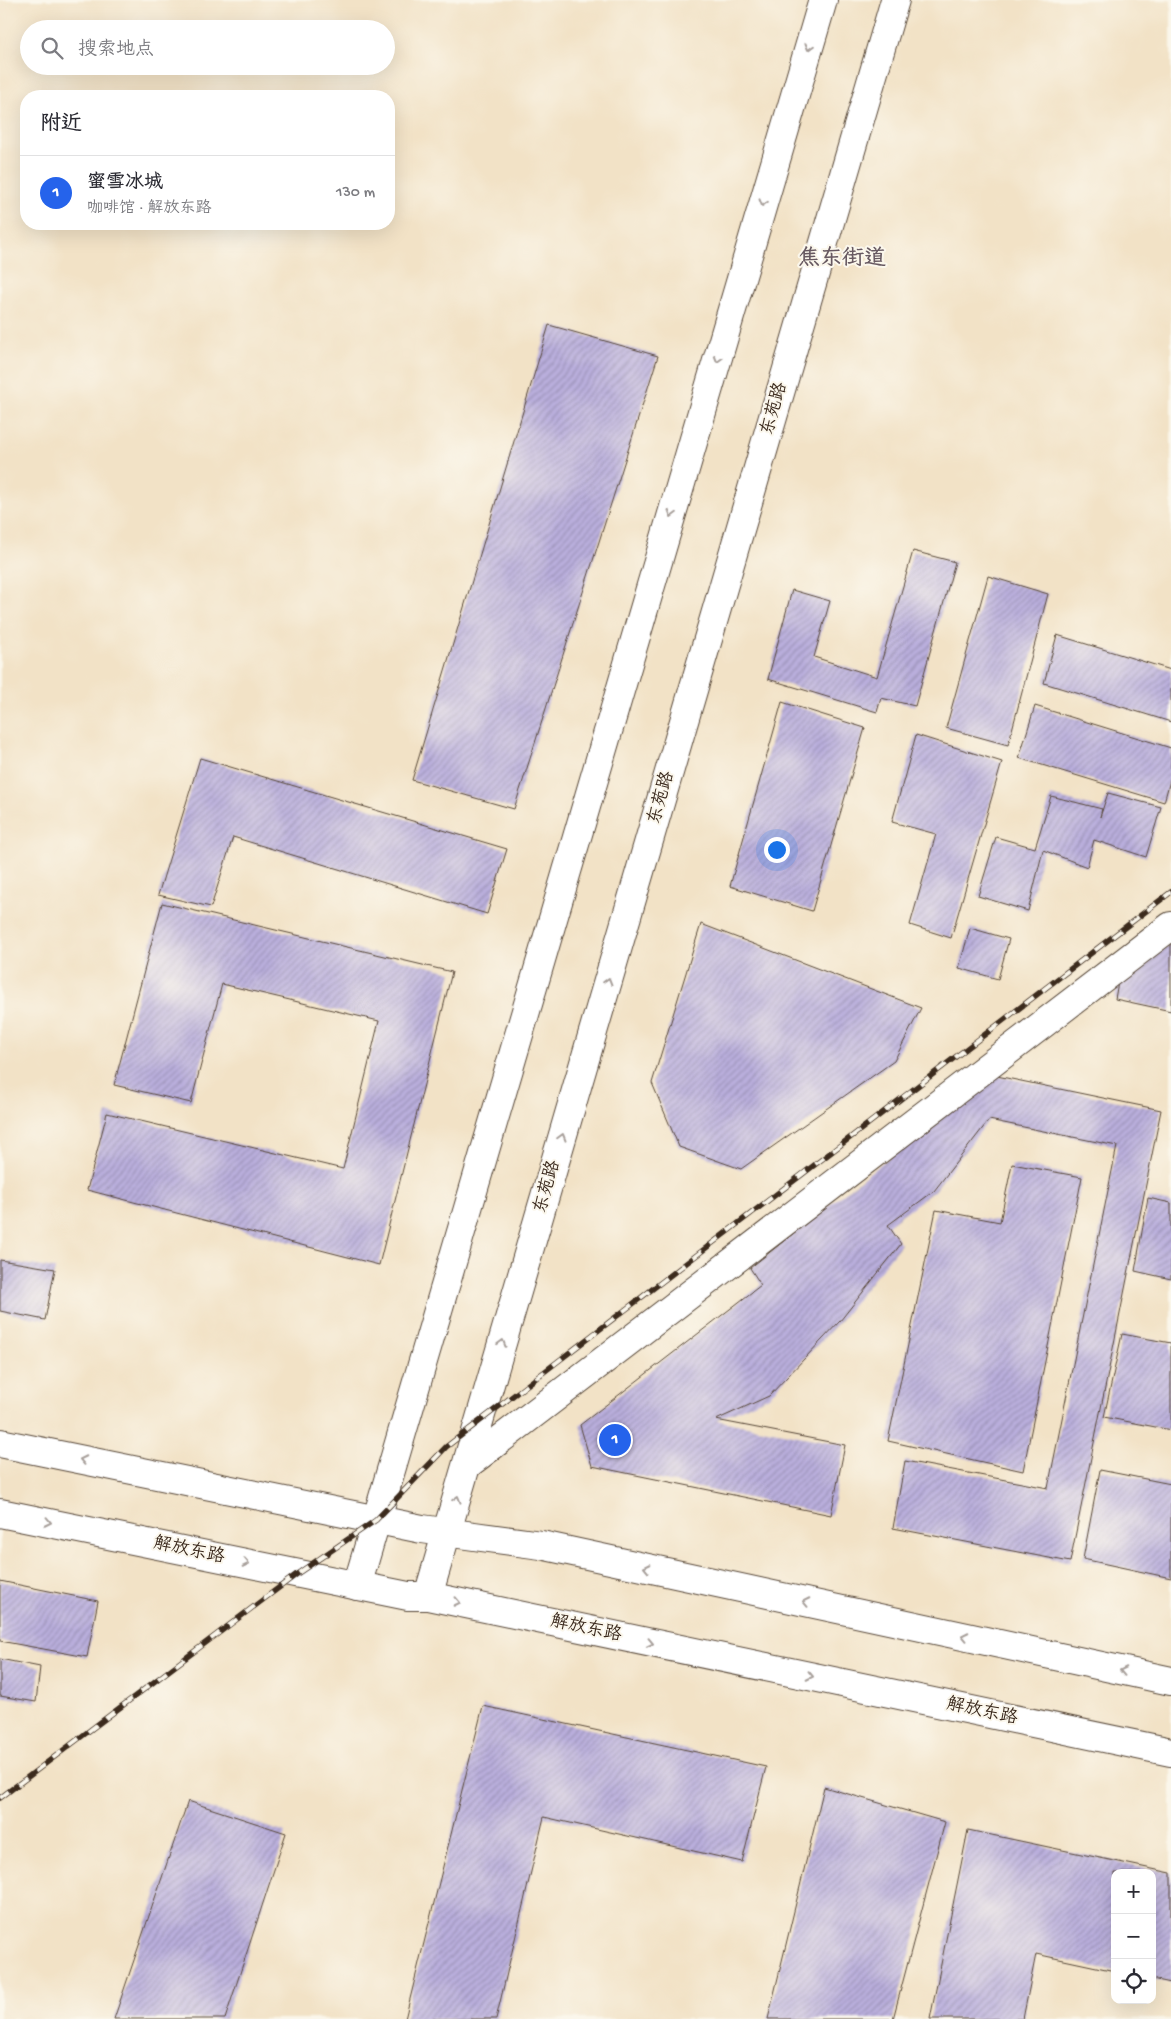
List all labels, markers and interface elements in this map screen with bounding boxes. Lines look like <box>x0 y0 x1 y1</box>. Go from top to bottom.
search box <box>20 20 395 75</box>
icon: search <box>38 34 66 62</box>
text: 搜索地点 <box>78 39 154 62</box>
one-way arrow <box>805 42 815 50</box>
text: 附近 <box>40 113 82 138</box>
text: 蜜雪冰城 <box>87 172 163 195</box>
text: 1 <box>53 184 59 203</box>
text: 130 m <box>336 184 375 203</box>
one-way arrow <box>759 198 769 206</box>
text: 咖啡馆 · 解放东路 <box>87 200 212 219</box>
district label: 焦东街道 <box>798 246 886 273</box>
one-way arrow <box>713 354 723 362</box>
street label: 东苑路 <box>757 380 793 438</box>
one-way arrow <box>667 510 677 518</box>
street label: 东苑路 <box>644 769 680 827</box>
your location <box>764 837 790 863</box>
one-way arrow <box>603 977 613 986</box>
one-way arrow <box>557 1133 567 1141</box>
street label: 东苑路 <box>530 1158 566 1216</box>
one-way arrow <box>496 1339 507 1348</box>
pin: 1 <box>599 1421 631 1459</box>
one-way arrow <box>78 1455 87 1465</box>
one-way arrow <box>451 1496 461 1504</box>
one-way arrow <box>43 1517 52 1527</box>
street label: 解放东路 <box>152 1532 227 1569</box>
one-way arrow <box>242 1557 251 1568</box>
one-way arrow <box>642 1563 651 1573</box>
one-way arrow <box>453 1597 462 1607</box>
one-way arrow <box>801 1597 810 1608</box>
street label: 解放东路 <box>549 1610 624 1647</box>
one-way arrow <box>960 1631 969 1642</box>
one-way arrow <box>646 1637 655 1648</box>
one-way arrow <box>1119 1666 1128 1677</box>
one-way arrow <box>805 1670 814 1681</box>
street label: 解放东路 <box>945 1693 1020 1730</box>
map controls <box>1111 1869 1156 2004</box>
button: + <box>1111 1869 1156 1914</box>
button: − <box>1111 1914 1156 1959</box>
button: locate <box>1111 1959 1156 2004</box>

